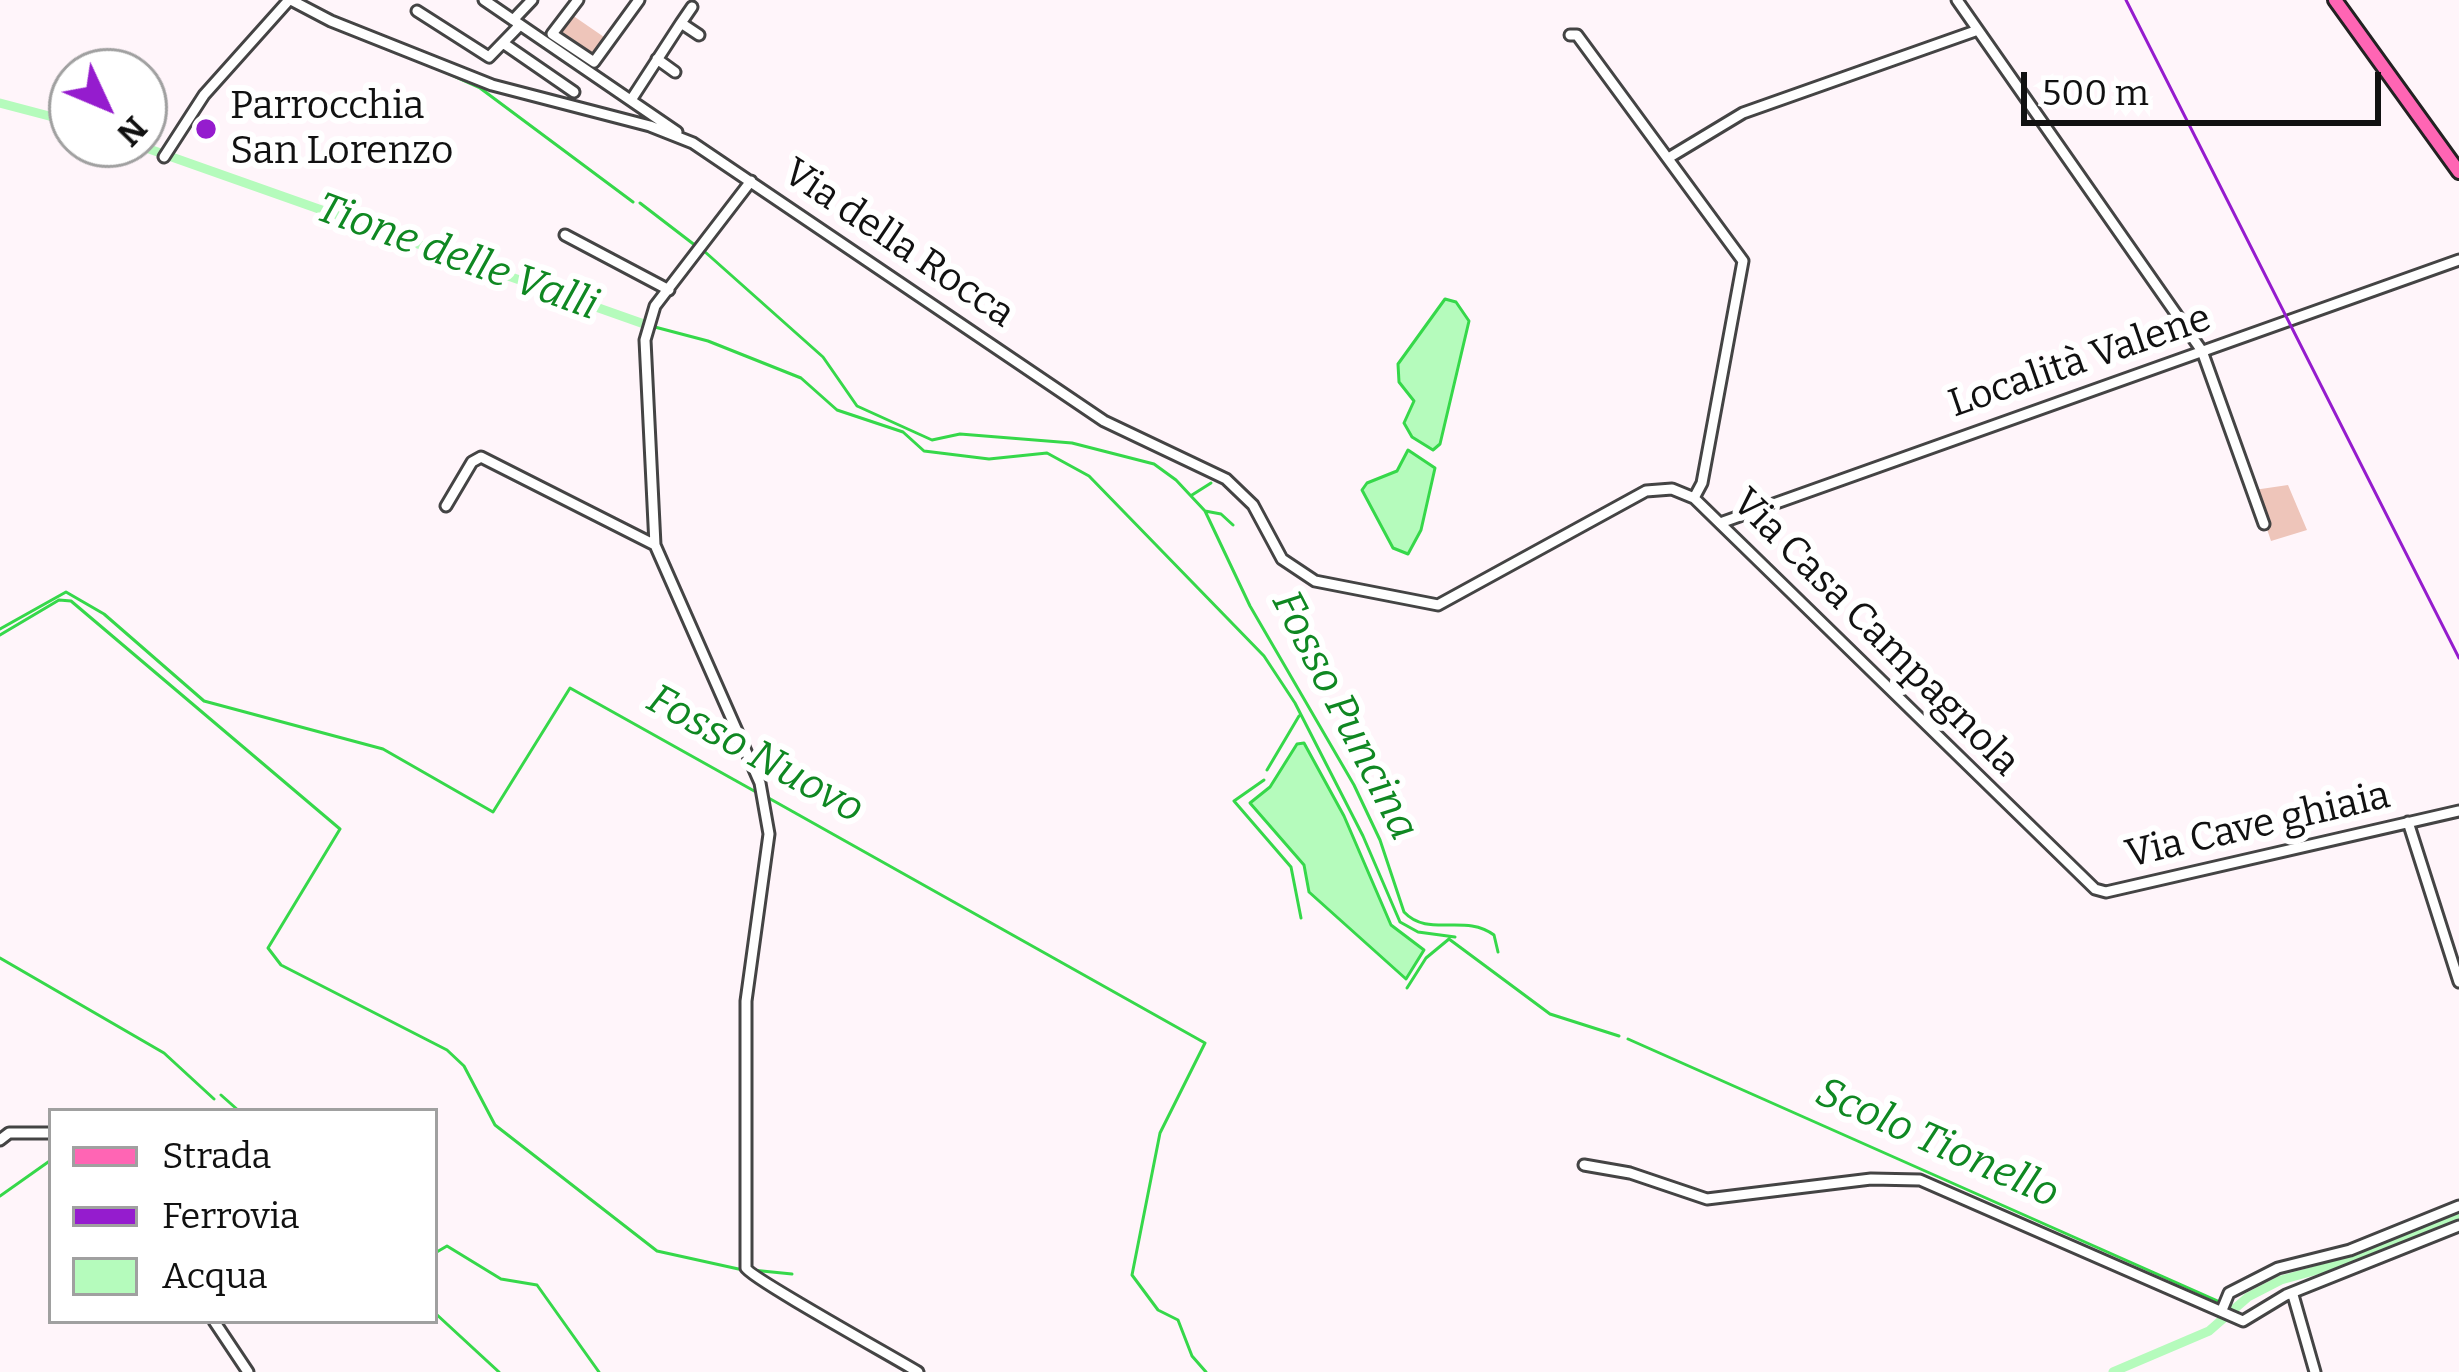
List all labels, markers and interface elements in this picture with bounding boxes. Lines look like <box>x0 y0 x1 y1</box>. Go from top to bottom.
north arrow <box>48 48 168 168</box>
scale bar <box>2027 48 2387 122</box>
text: 500 m <box>2042 71 2149 115</box>
place label: Parrocchia San Lorenzo <box>230 84 453 175</box>
text: N <box>109 108 155 154</box>
marker: Parrocchia San Lorenzo <box>193 116 219 142</box>
street label: Via della Rocca <box>774 150 1022 338</box>
water label: Tione delle Valli <box>309 184 605 332</box>
street label: Località Valene <box>1943 295 2217 429</box>
street label: Via Casa Campagnola <box>1722 480 2028 786</box>
water label: Fosso Puncina <box>1260 583 1428 849</box>
water label: Fosso Nuovo <box>638 675 872 835</box>
street label: Via Cave ghiaia <box>2121 773 2395 879</box>
water label: Scolo Tionello <box>1808 1068 2066 1220</box>
legend <box>48 1108 438 1324</box>
text: Strada <box>162 1134 271 1178</box>
text: Ferrovia <box>162 1194 299 1238</box>
text: Acqua <box>162 1254 267 1298</box>

